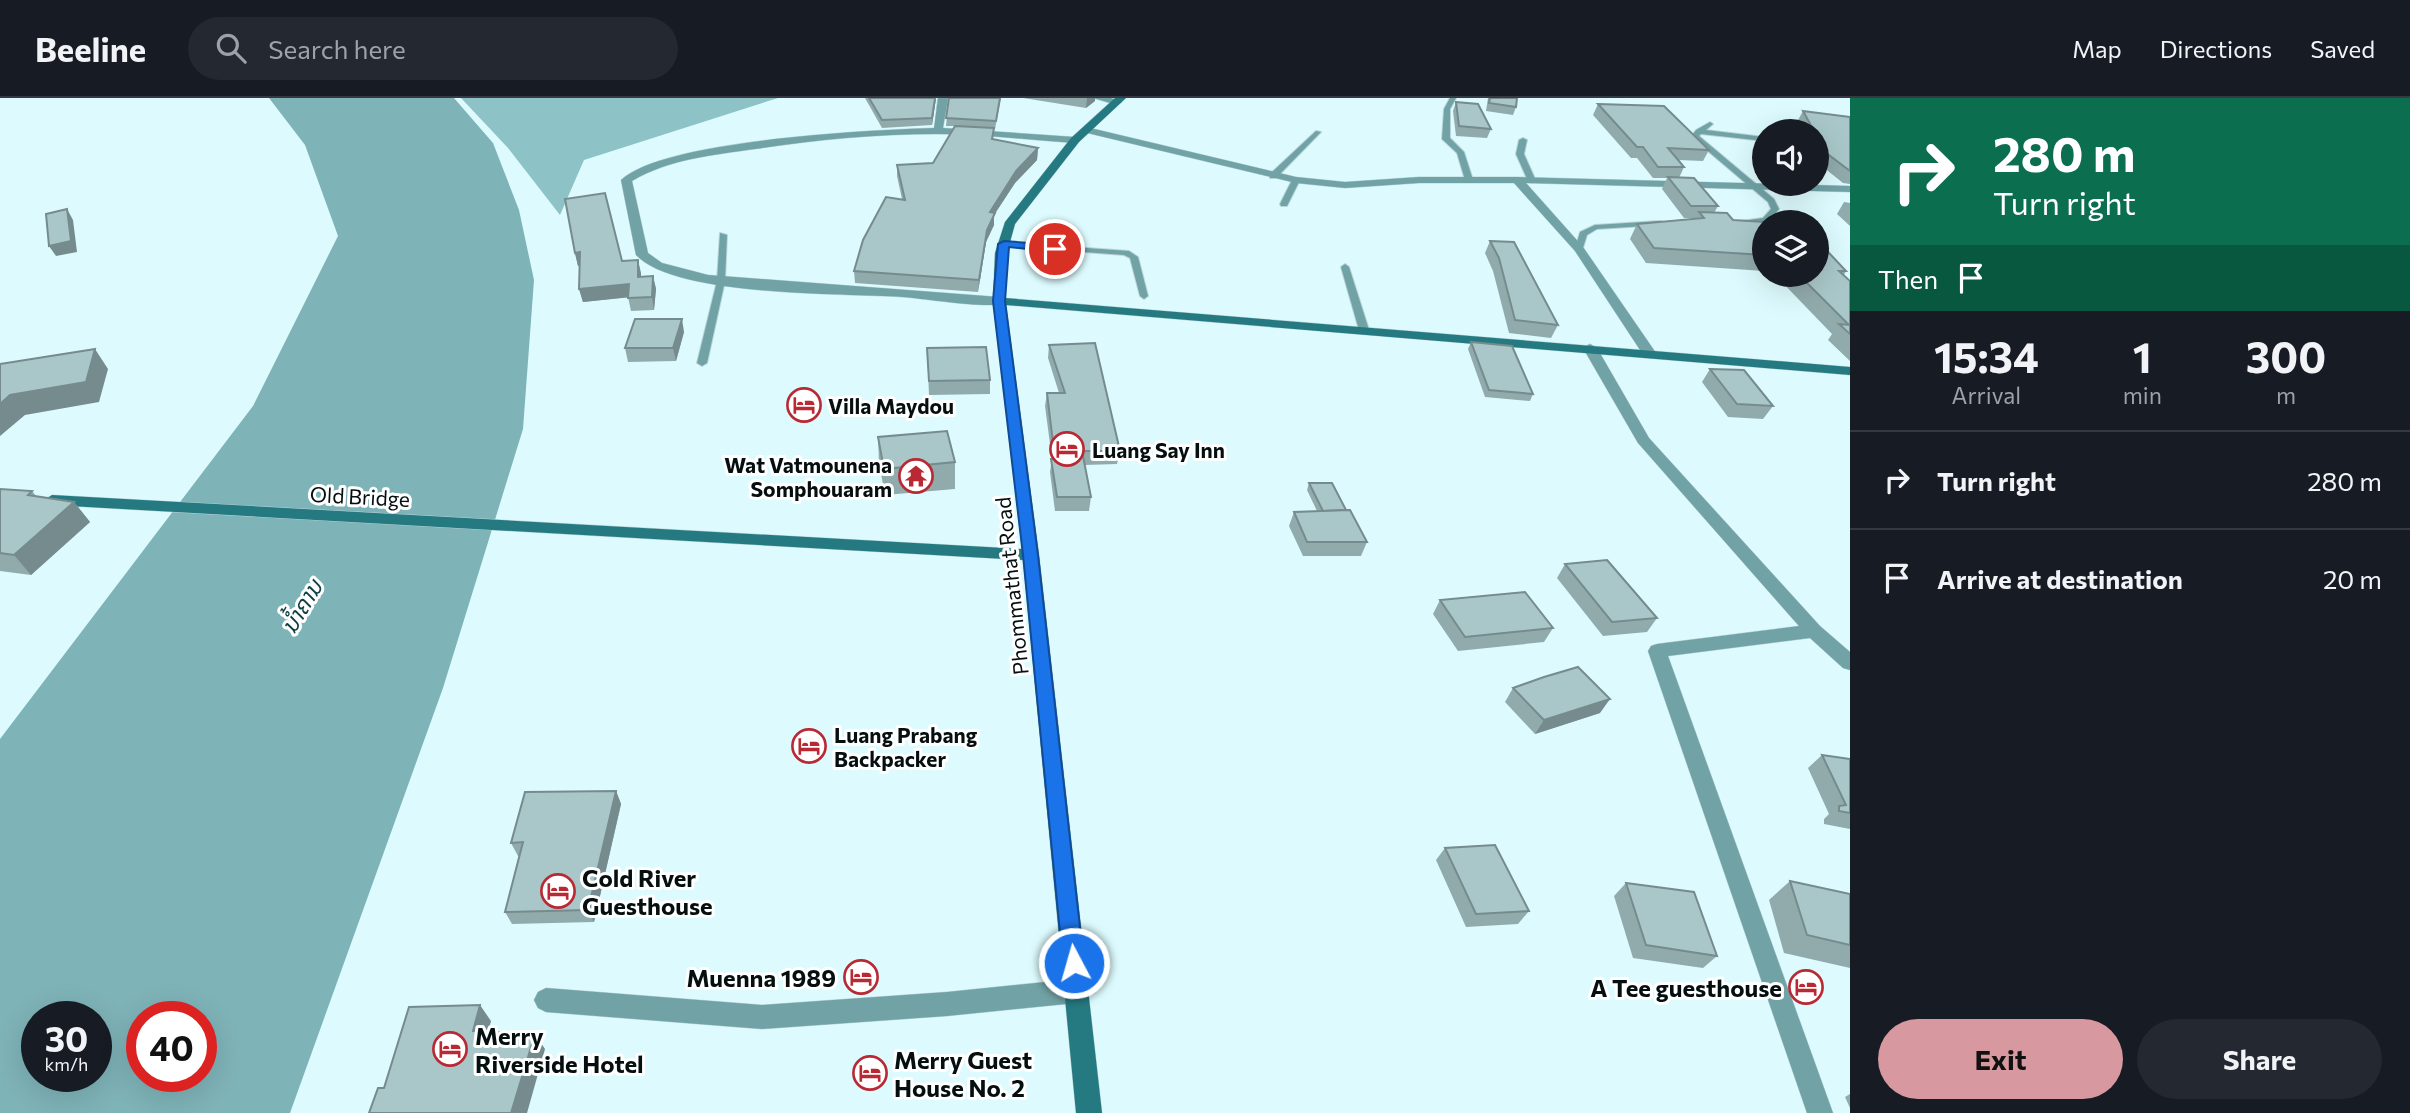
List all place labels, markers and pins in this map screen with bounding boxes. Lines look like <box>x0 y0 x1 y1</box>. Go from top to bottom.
pin <box>1025 219 1085 279</box>
hotel icon: Villa Maydou <box>785 386 823 424</box>
place label: Villa Maydou <box>828 393 954 418</box>
hotel icon: Luang Say Inn <box>1048 430 1086 468</box>
place label: Luang Say Inn <box>1092 437 1225 462</box>
place label: Wat Vatmounena Somphouaram <box>724 452 892 501</box>
temple icon: Wat Vatmounena Somphouaram <box>897 457 935 495</box>
place label: Luang Prabang Backpacker <box>834 722 978 771</box>
hotel icon: Luang Prabang Backpacker <box>790 727 828 765</box>
place label: Cold River Guesthouse <box>582 863 713 920</box>
hotel icon: Cold River Guesthouse <box>539 872 577 910</box>
hotel icon: Muenna 1989 <box>842 958 880 996</box>
place label: Muenna 1989 <box>686 963 836 992</box>
hotel icon: A Tee guesthouse <box>1787 968 1825 1006</box>
place label: A Tee guesthouse <box>1590 973 1782 1002</box>
place label: Merry Riverside Hotel <box>475 1021 644 1078</box>
hotel icon: Merry Riverside Hotel <box>431 1030 469 1068</box>
place label: Merry Guest House No. 2 <box>894 1045 1032 1102</box>
hotel icon: Merry Guest House No. 2 <box>851 1054 889 1092</box>

